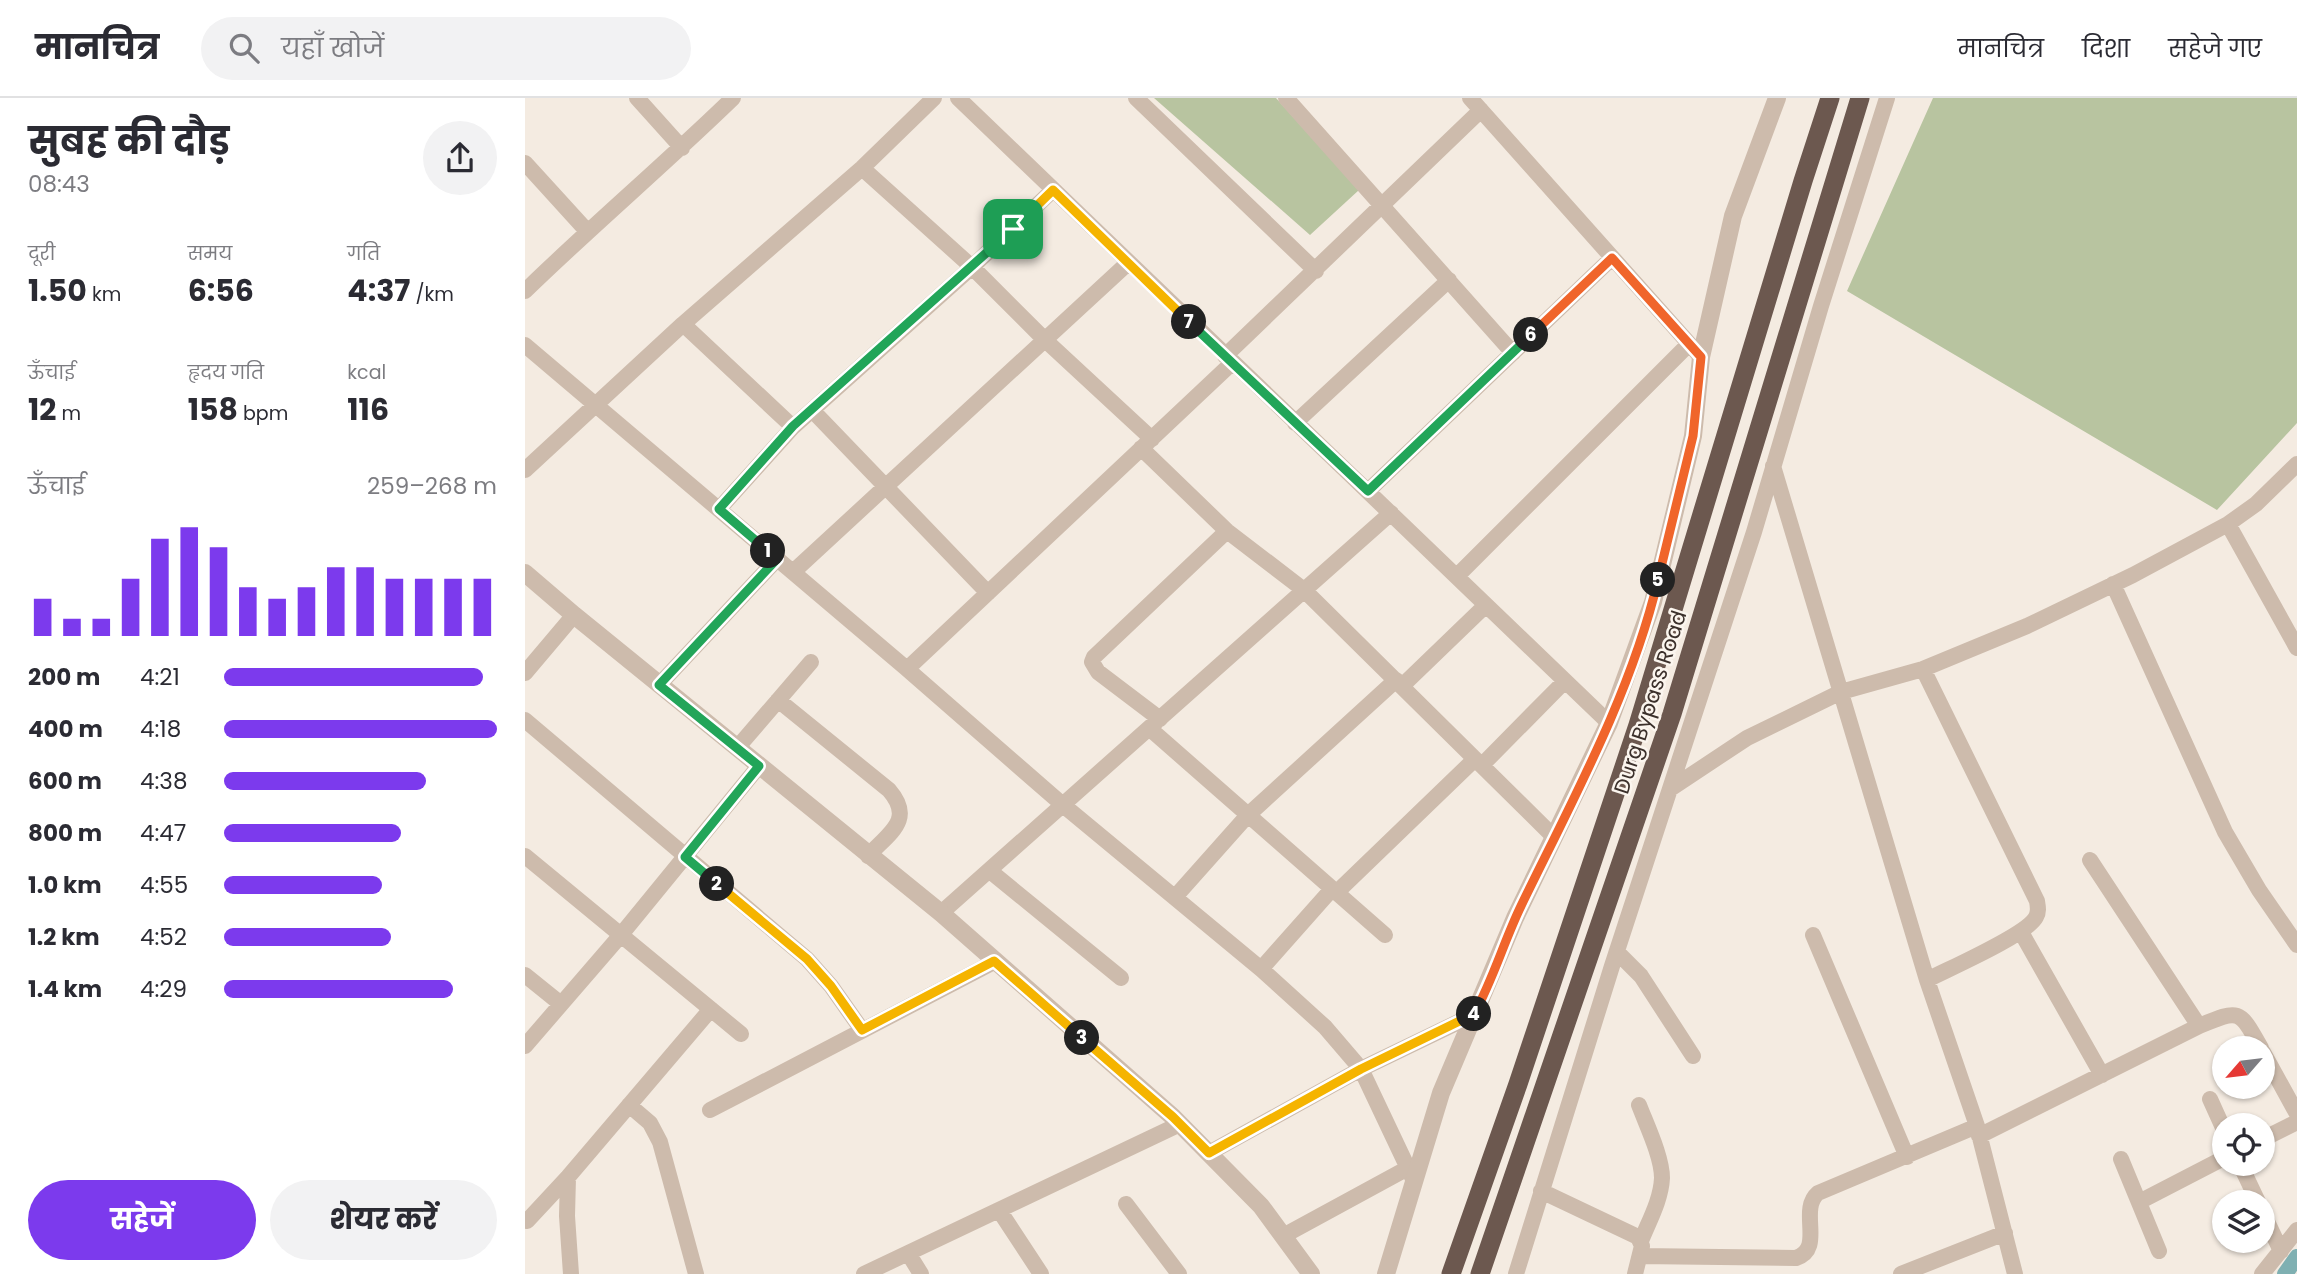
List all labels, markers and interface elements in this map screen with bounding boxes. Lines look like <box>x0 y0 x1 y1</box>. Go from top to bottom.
search box <box>201 17 691 80</box>
text: मानचित्र <box>35 24 159 71</box>
icon: search <box>225 29 263 67</box>
text: यहाँ खोजें <box>281 30 384 66</box>
text: मानचित्र <box>1958 32 2044 65</box>
text: दिशा <box>2082 32 2130 65</box>
text: सहेजे गए <box>2168 32 2262 65</box>
text: सुबह की दौड़ <box>28 114 230 167</box>
button: share <box>423 121 497 195</box>
text: 08:43 <box>28 168 90 200</box>
pin <box>983 199 1043 259</box>
icon: arrive <box>994 210 1032 248</box>
text: दूरी <box>28 240 55 267</box>
text: समय <box>188 240 232 267</box>
text: गति <box>347 240 380 267</box>
text: 1.50 <box>28 269 87 312</box>
text: 6:56 <box>188 269 254 312</box>
text: 4:37 <box>347 269 410 312</box>
text: km <box>87 281 121 308</box>
text: /km <box>410 281 454 308</box>
pin: 7 <box>1171 304 1207 340</box>
text: 7 <box>1183 308 1194 335</box>
pin: 6 <box>1513 317 1549 352</box>
text: 6 <box>1524 321 1537 348</box>
text: ऊँचाई <box>28 359 75 386</box>
text: हृदय गति <box>188 359 264 386</box>
text: kcal <box>347 359 386 386</box>
text: 12 <box>28 388 56 431</box>
text: 158 <box>188 388 238 431</box>
text: 116 <box>347 388 389 431</box>
text: m <box>56 400 81 427</box>
text: bpm <box>238 400 288 427</box>
text: ऊँचाई <box>28 470 85 502</box>
text: 259–268 m <box>367 470 497 502</box>
pin: 1 <box>751 533 785 568</box>
text: 1 <box>764 537 771 564</box>
pin: 5 <box>1641 562 1675 598</box>
text: 5 <box>1651 566 1664 593</box>
street label: Durg Bypass Road <box>1607 607 1693 797</box>
text: 200 m <box>28 661 100 693</box>
text: 4:21 <box>140 661 180 693</box>
text: 400 m <box>28 713 103 745</box>
text: 4:18 <box>140 713 181 745</box>
text: 600 m <box>28 765 102 797</box>
text: 4:38 <box>140 765 187 797</box>
text: 800 m <box>28 817 102 849</box>
text: 4:47 <box>140 817 186 849</box>
pin: 2 <box>699 866 735 902</box>
text: 1.0 km <box>28 869 102 901</box>
text: 4:55 <box>140 869 188 901</box>
text: 2 <box>711 870 722 897</box>
text: 1.2 km <box>28 921 100 953</box>
text: 4:52 <box>140 921 187 953</box>
text: 1.4 km <box>28 973 102 1005</box>
text: 4:29 <box>140 973 187 1005</box>
pin: 4 <box>1457 996 1492 1032</box>
text: 4 <box>1467 1000 1480 1027</box>
pin: 3 <box>1065 1020 1099 1056</box>
text: 3 <box>1076 1024 1087 1051</box>
north arrow <box>2212 1036 2275 1099</box>
map controls <box>2212 1036 2275 1253</box>
button: locate <box>2212 1113 2275 1176</box>
button: सहेजें <box>28 1180 256 1260</box>
button: शेयर करें <box>270 1180 497 1260</box>
button: layers <box>2212 1190 2275 1253</box>

